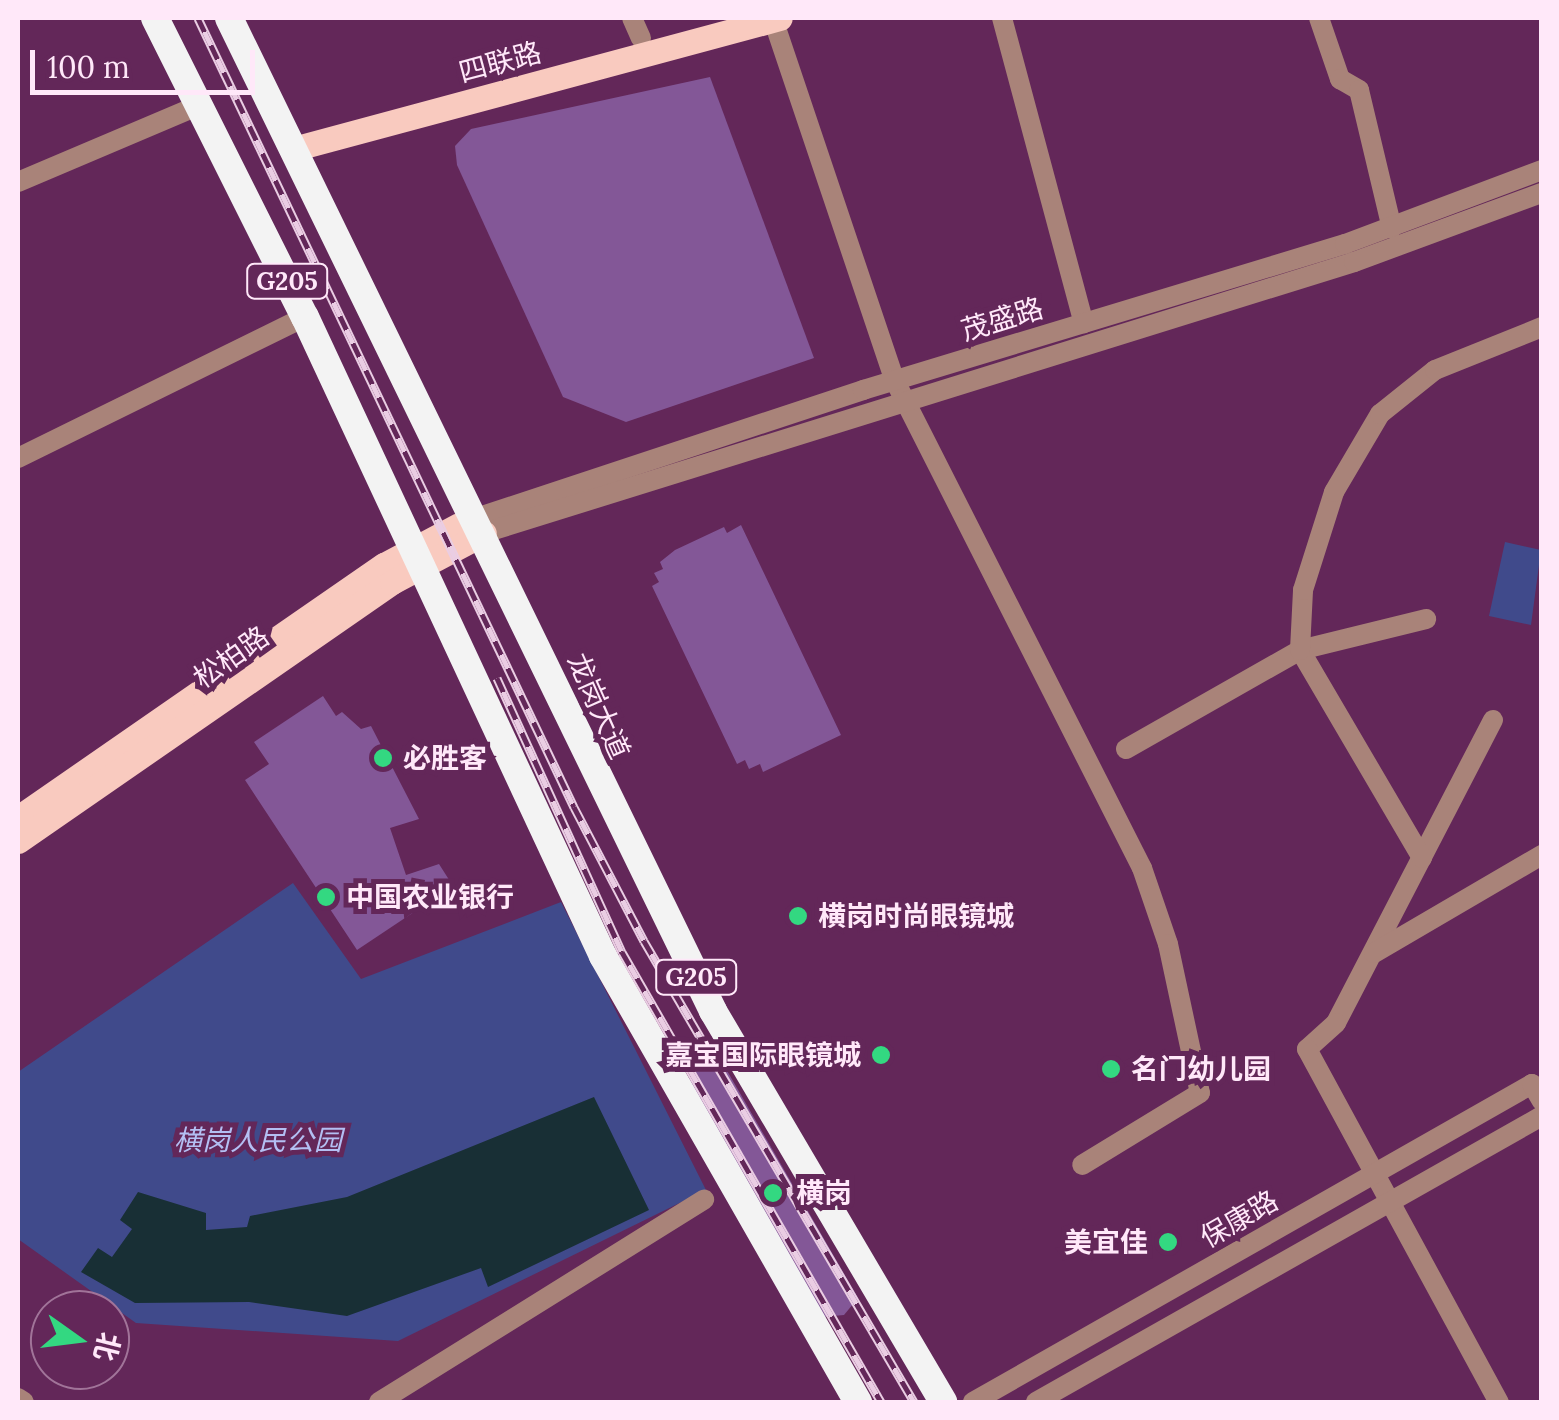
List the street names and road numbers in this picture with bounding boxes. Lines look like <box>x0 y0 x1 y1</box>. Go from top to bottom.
street label: 四联路 <box>455 35 545 89</box>
road number: G205 <box>244 261 330 301</box>
street label: 茂盛路 <box>957 291 1047 347</box>
street label: 松柏路 <box>187 619 275 695</box>
street label: 龙岗大道 <box>561 648 637 764</box>
road number: G205 <box>654 957 738 997</box>
street label: 保康路 <box>1194 1183 1284 1255</box>

